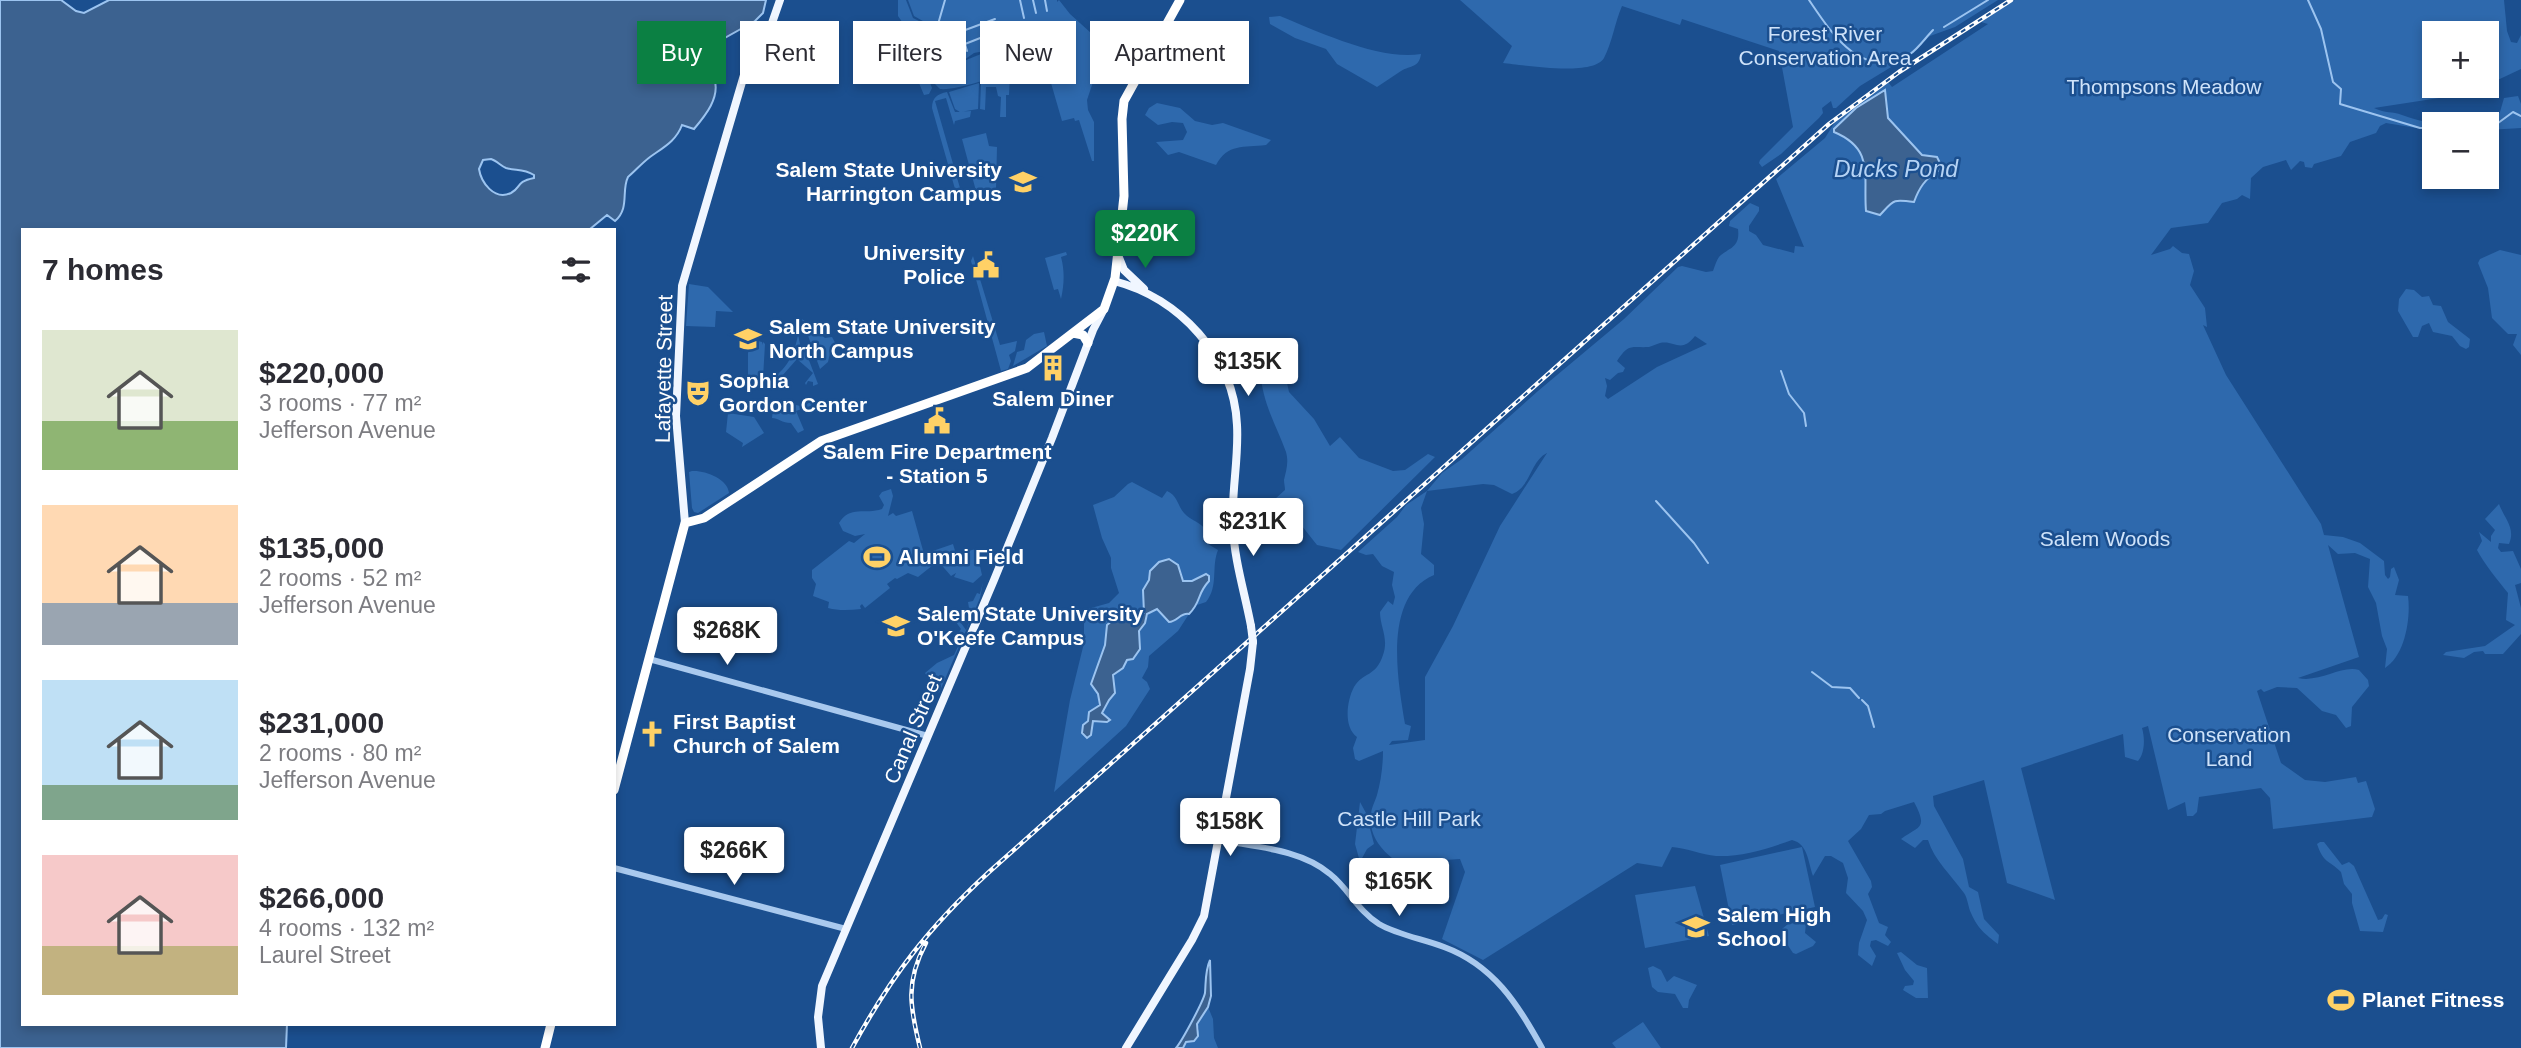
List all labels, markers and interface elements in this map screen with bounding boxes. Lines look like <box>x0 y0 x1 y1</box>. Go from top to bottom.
chip: Buy <box>637 21 726 84</box>
chip: Rent <box>740 21 839 84</box>
chip: Filters <box>853 21 966 84</box>
chip: New <box>980 21 1076 84</box>
chip: Apartment <box>1090 21 1249 84</box>
map controls <box>2422 21 2499 189</box>
button: + <box>2422 21 2499 98</box>
park label: Forest River Conservation Area <box>1739 22 1912 69</box>
park label: Thompsons Meadow <box>2067 75 2262 98</box>
button: − <box>2422 112 2499 189</box>
water label: Ducks Pond <box>1834 156 1959 182</box>
place label: Salem State University Harrington Campus <box>776 158 1002 205</box>
school or university icon: Salem State University Harrington Campus <box>1008 167 1038 197</box>
pin: $220K <box>1096 210 1194 270</box>
text: $220K <box>1111 220 1179 246</box>
place label: University Police <box>863 241 965 288</box>
public building icon: University Police <box>971 250 1001 280</box>
icon: filters <box>557 251 595 289</box>
text: 7 homes <box>42 253 164 286</box>
street label: Lafayette Street <box>651 295 676 443</box>
place label: Salem State University North Campus <box>769 315 996 362</box>
school or university icon: Salem State University North Campus <box>733 324 763 354</box>
pin: $135K <box>1199 338 1297 398</box>
text: $135K <box>1214 348 1282 374</box>
building icon: Salem Diner <box>1038 353 1068 383</box>
text: $220,000 <box>259 356 384 389</box>
icon: home <box>98 358 182 442</box>
place label: Sophia Gordon Center <box>719 369 867 416</box>
theatre icon: Sophia Gordon Center <box>683 378 713 408</box>
place label: Salem Diner <box>992 387 1114 410</box>
text: 3 rooms · 77 m² <box>259 390 421 416</box>
public building icon: Salem Fire Department - Station 5 <box>922 406 952 436</box>
text: Jefferson Avenue <box>259 417 436 443</box>
place label: Salem Fire Department - Station 5 <box>823 440 1051 487</box>
pin: $231K <box>1204 498 1302 558</box>
text: $231K <box>1219 508 1287 534</box>
park label: Salem Woods <box>2040 527 2170 550</box>
text: $135,000 <box>259 531 384 564</box>
icon: home <box>98 533 182 617</box>
sports icon: Alumni Field <box>862 542 892 572</box>
place label: Alumni Field <box>898 545 1024 568</box>
text: 2 rooms · 52 m² <box>259 565 421 591</box>
text: Jefferson Avenue <box>259 592 436 618</box>
place label: Salem State University O'Keefe Campus <box>917 602 1144 649</box>
pin: $268K <box>678 608 776 667</box>
school or university icon: Salem State University O'Keefe Campus <box>881 611 911 641</box>
text: $268K <box>693 617 761 643</box>
street label: Canal Street <box>879 670 946 787</box>
text: $231,000 <box>259 706 384 739</box>
icon: home <box>98 708 182 792</box>
place label: First Baptist Church of Salem <box>673 710 840 757</box>
church icon: First Baptist Church of Salem <box>637 719 667 749</box>
park label: Conservation Land <box>2167 723 2291 770</box>
text: 2 rooms · 80 m² <box>259 740 421 766</box>
text: Jefferson Avenue <box>259 767 436 793</box>
pin: $158K <box>1181 798 1279 858</box>
park label: Castle Hill Park <box>1337 807 1481 830</box>
text: $158K <box>1196 808 1264 834</box>
pin: $266K <box>685 828 783 887</box>
text: $266K <box>700 837 768 863</box>
pin: $165K <box>1350 858 1448 918</box>
text: $165K <box>1365 868 1433 894</box>
text: $266,000 <box>259 881 384 914</box>
icon: home <box>98 883 182 967</box>
place label: Salem High School <box>1717 903 1831 950</box>
school or university icon: Salem High School <box>1681 912 1711 942</box>
text: 4 rooms · 132 m² <box>259 915 434 941</box>
text: Laurel Street <box>259 942 391 968</box>
sports icon: Planet Fitness <box>2326 985 2356 1015</box>
place label: Planet Fitness <box>2362 988 2504 1011</box>

